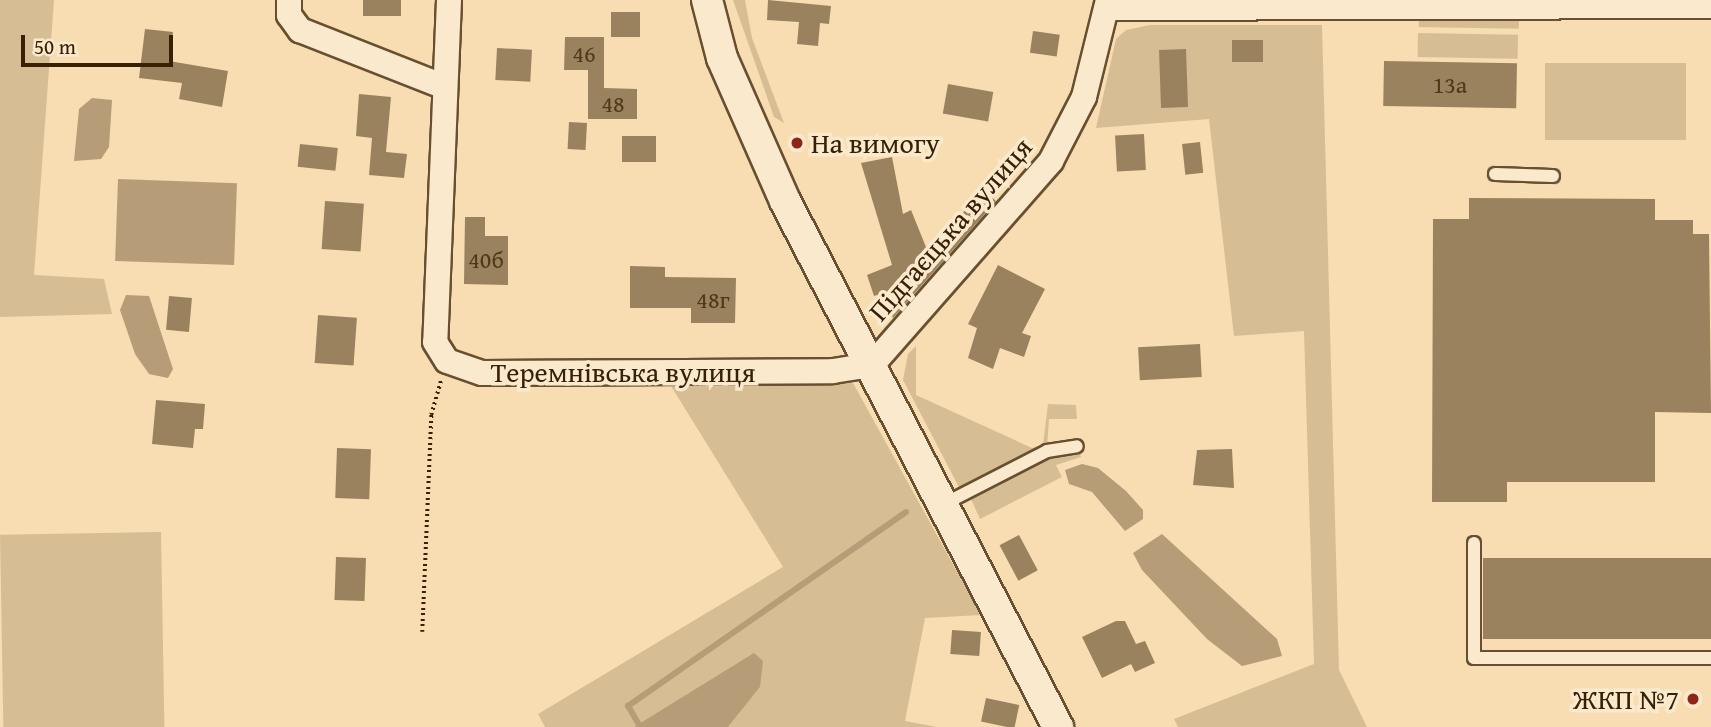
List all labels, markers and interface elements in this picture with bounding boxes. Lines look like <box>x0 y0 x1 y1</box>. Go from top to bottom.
scale bar <box>24 21 177 65</box>
text: 50 m <box>34 31 76 62</box>
house number: 46 <box>572 40 596 68</box>
house number: 13а <box>1433 71 1467 99</box>
house number: 48 <box>601 90 625 118</box>
place label: На вимогу <box>811 126 940 160</box>
street label: Підгаєцька вулиця <box>861 130 1039 328</box>
marker: На вимогу <box>789 135 805 151</box>
house number: 40б <box>468 246 504 274</box>
house number: 48г <box>696 286 730 314</box>
street label: Теремнівська вулиця <box>491 355 755 389</box>
place label: ЖКП №7 <box>1573 682 1679 716</box>
marker: ЖКП №7 <box>1685 691 1701 707</box>

